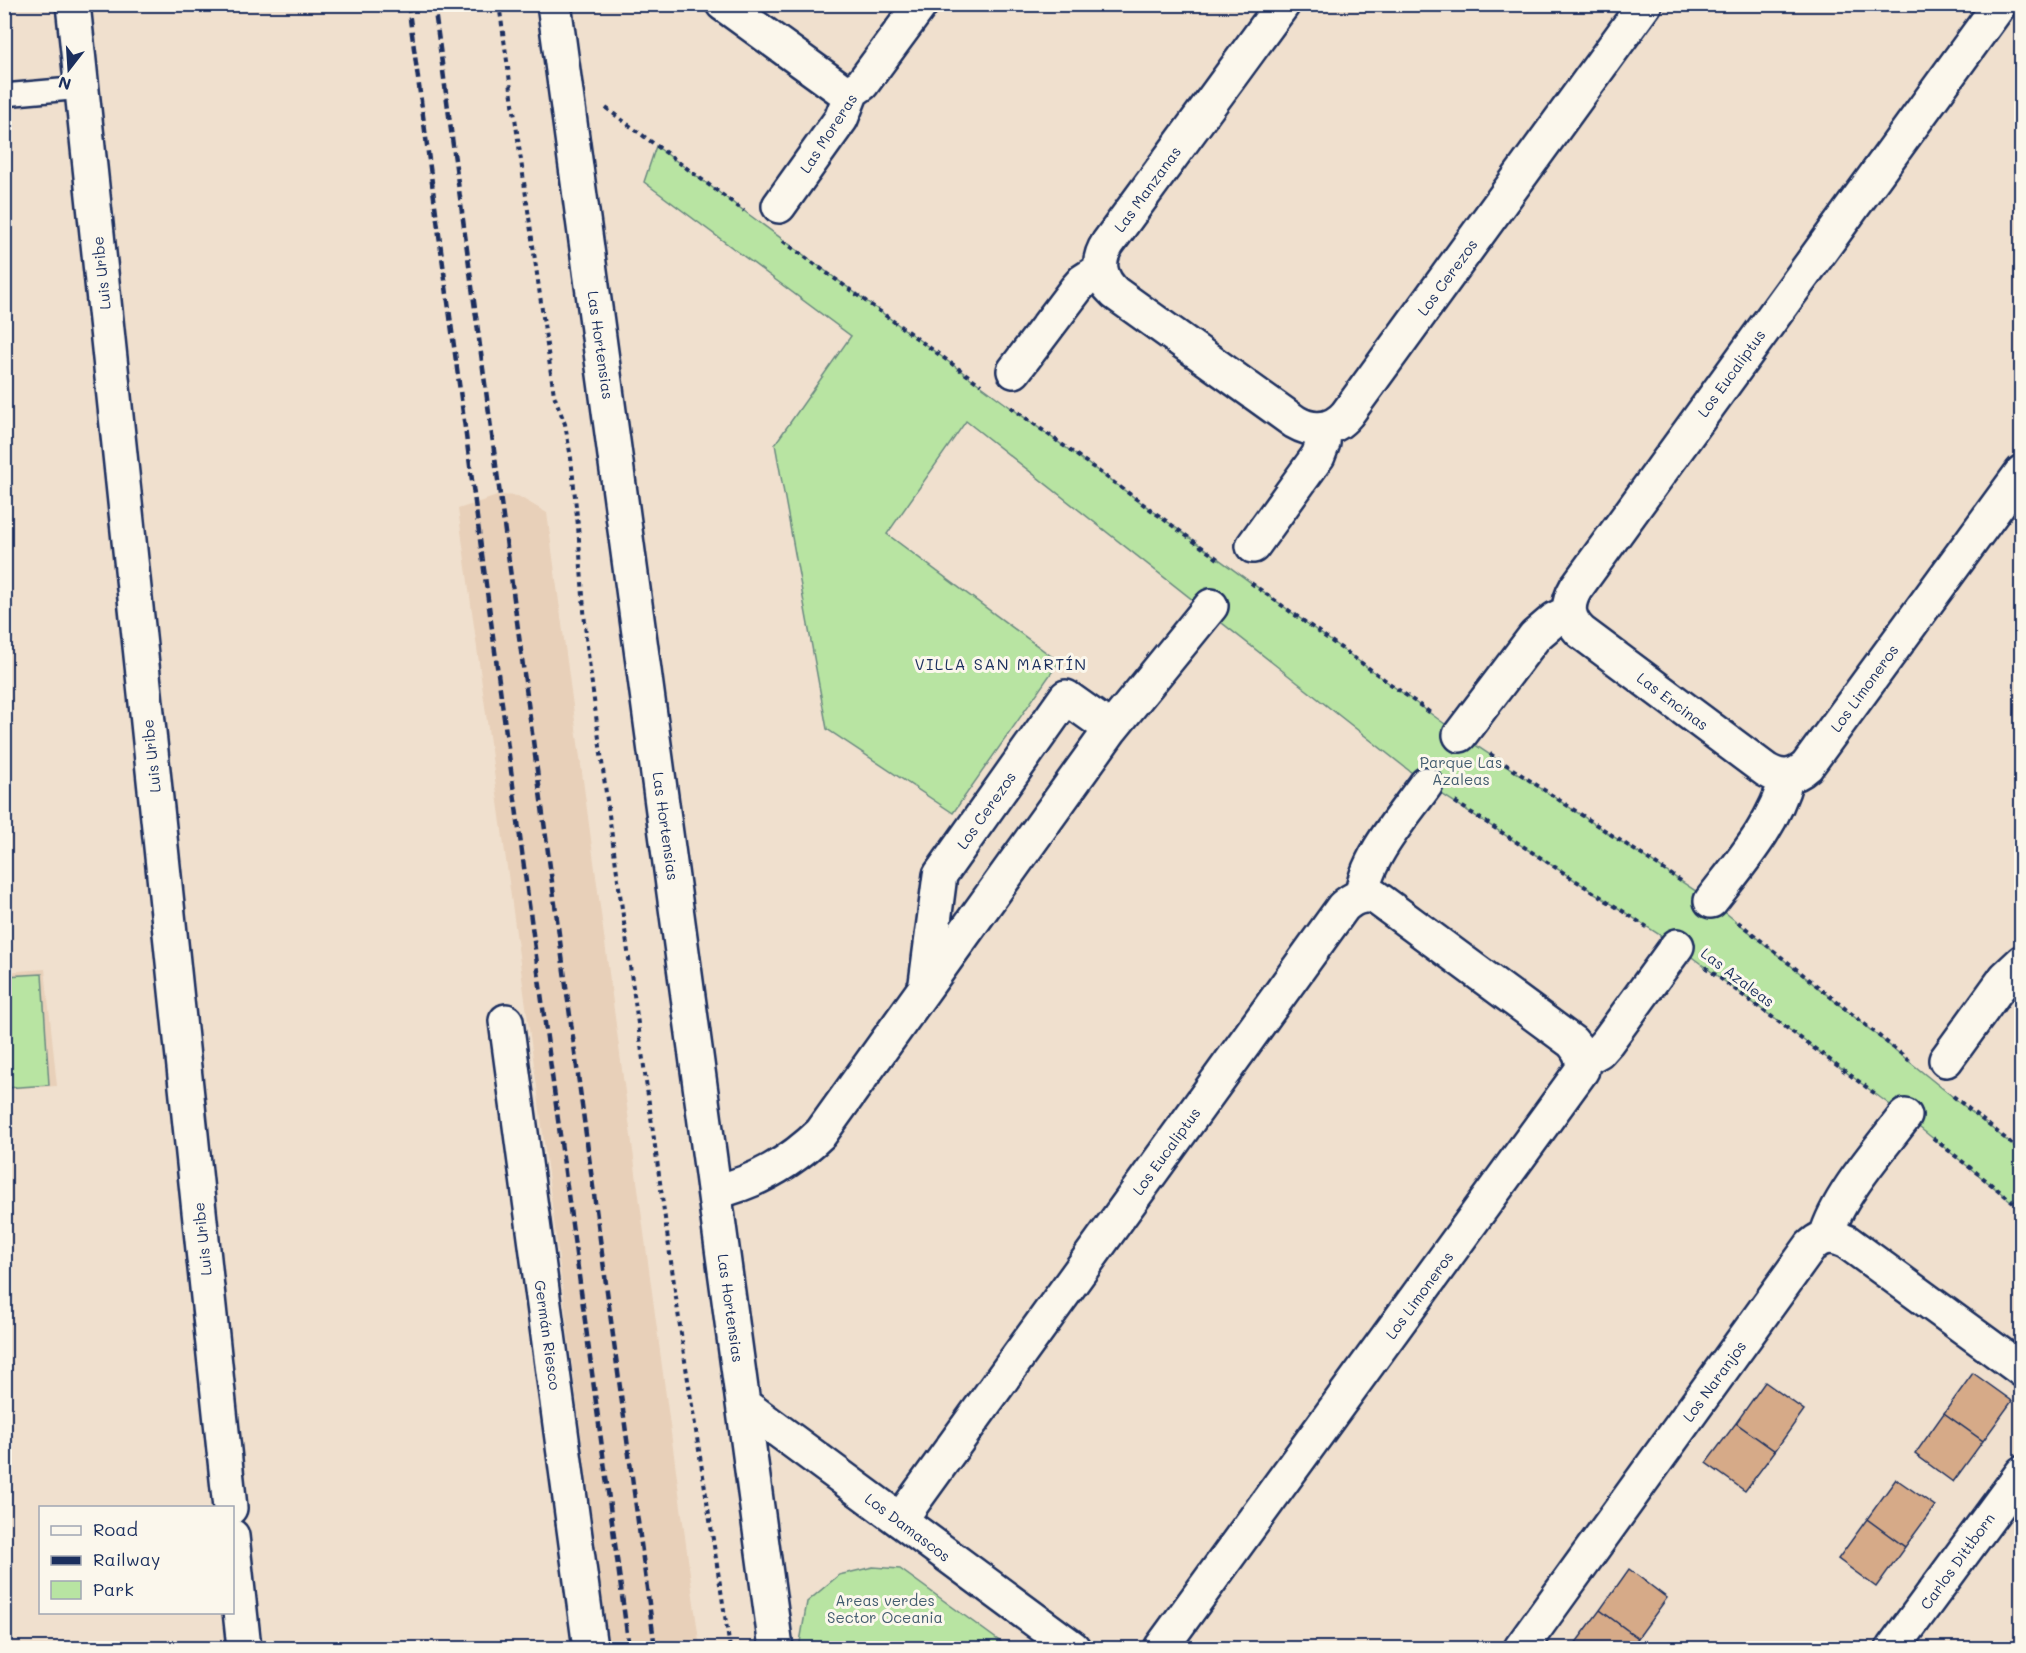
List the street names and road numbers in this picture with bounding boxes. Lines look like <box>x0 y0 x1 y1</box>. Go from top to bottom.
street label: Las Moreras <box>795 89 861 177</box>
street label: Las Manzanas <box>1109 142 1185 236</box>
street label: Luis Uribe <box>87 235 115 311</box>
street label: Los Cerezos <box>1412 235 1482 319</box>
street label: Las Hortensias <box>584 290 618 400</box>
street label: Los Eucaliptus <box>1692 325 1770 421</box>
street label: Los Limoneros <box>1825 640 1903 736</box>
street label: Las Encinas <box>1633 668 1713 734</box>
street label: Luis Uribe <box>137 718 165 794</box>
street label: Los Cerezos <box>952 767 1020 853</box>
street label: Las Hortensias <box>649 771 683 881</box>
street label: Las Azaleas <box>1697 943 1779 1011</box>
street label: Los Eucaliptus <box>1127 1103 1205 1199</box>
street label: Luis Uribe <box>188 1201 216 1277</box>
street label: Los Limoneros <box>1380 1247 1458 1343</box>
street label: Las Hortensias <box>714 1253 748 1363</box>
street label: Germán Riesco <box>530 1279 566 1391</box>
street label: Los Naranjos <box>1678 1336 1750 1426</box>
street label: Los Damascos <box>861 1488 955 1566</box>
street label: Carlos Dittborn <box>1915 1509 1999 1613</box>

